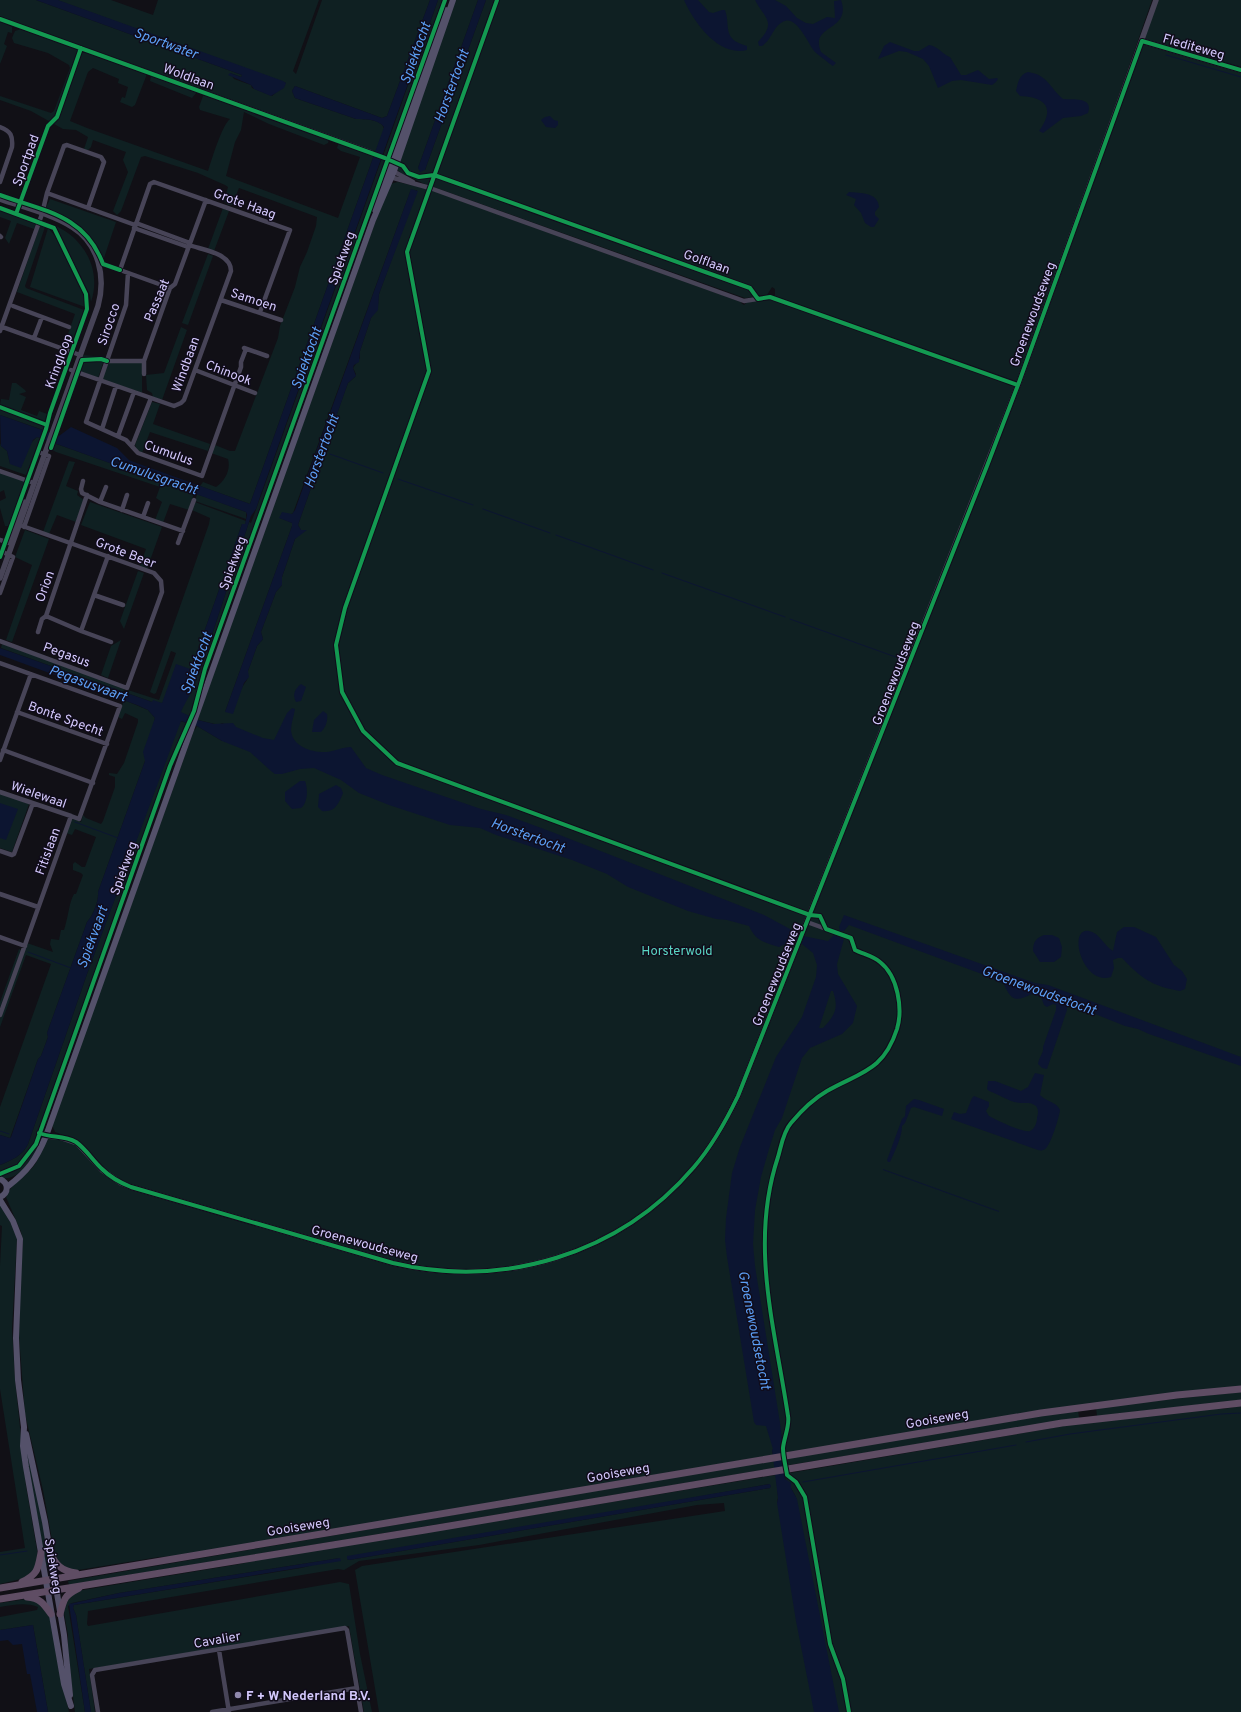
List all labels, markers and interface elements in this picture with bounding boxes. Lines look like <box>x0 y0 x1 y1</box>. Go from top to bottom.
water label: Spiektocht <box>397 19 436 87</box>
water label: Sportwater <box>131 25 201 64</box>
street label: Flediteweg <box>1161 31 1226 64</box>
water label: Horstertocht <box>431 46 474 126</box>
street label: Woldlaan <box>161 61 216 95</box>
street label: Sportpad <box>10 133 44 189</box>
street label: Grote Haag <box>211 186 278 224</box>
street label: Spiekweg <box>326 230 360 288</box>
street label: Golflaan <box>681 247 732 279</box>
street label: Groenewoudseweg <box>1008 260 1060 369</box>
street label: Passaat <box>142 277 174 325</box>
street label: Samoen <box>228 286 279 316</box>
street label: Sirocco <box>95 301 125 348</box>
water label: Spiektocht <box>288 324 327 392</box>
street label: Kringloop <box>43 332 77 391</box>
street label: Windbaan <box>169 335 204 395</box>
street label: Chinook <box>203 358 254 390</box>
water label: Horstertocht <box>301 411 344 491</box>
street label: Cumulus <box>142 438 195 470</box>
water label: Cumulusgracht <box>107 453 201 500</box>
street label: Grote Beer <box>93 535 158 573</box>
street label: Spiekweg <box>217 535 251 593</box>
street label: Orion <box>33 569 59 605</box>
street label: Groenewoudseweg <box>870 619 924 728</box>
water label: Spiektocht <box>178 629 217 697</box>
street label: Pegasus <box>41 640 92 672</box>
water label: Pegasusvaart <box>46 662 130 707</box>
street label: Bonte Specht <box>26 699 105 741</box>
street label: Wielewaal <box>8 779 68 813</box>
water label: Horstertocht <box>488 815 568 858</box>
street label: Fitislaan <box>33 826 65 878</box>
street label: Spiekweg <box>108 840 142 898</box>
water label: Spiekvaart <box>74 903 113 971</box>
street label: Groenewoudseweg <box>750 921 806 1029</box>
park label: Horsterwold <box>641 944 713 960</box>
water label: Groenewoudsetocht <box>979 963 1099 1020</box>
street label: Groenewoudseweg <box>309 1223 420 1267</box>
water label: Groenewoudsetocht <box>734 1269 774 1392</box>
street label: Gooiseweg <box>905 1407 970 1433</box>
street label: Gooiseweg <box>586 1461 651 1487</box>
street label: Gooiseweg <box>266 1515 331 1541</box>
street label: Spiekweg <box>40 1537 64 1595</box>
street label: Cavalier <box>193 1629 242 1653</box>
place label: F + W Nederland B.V. <box>246 1689 370 1705</box>
marker: F + W Nederland B.V. <box>233 1690 243 1700</box>

